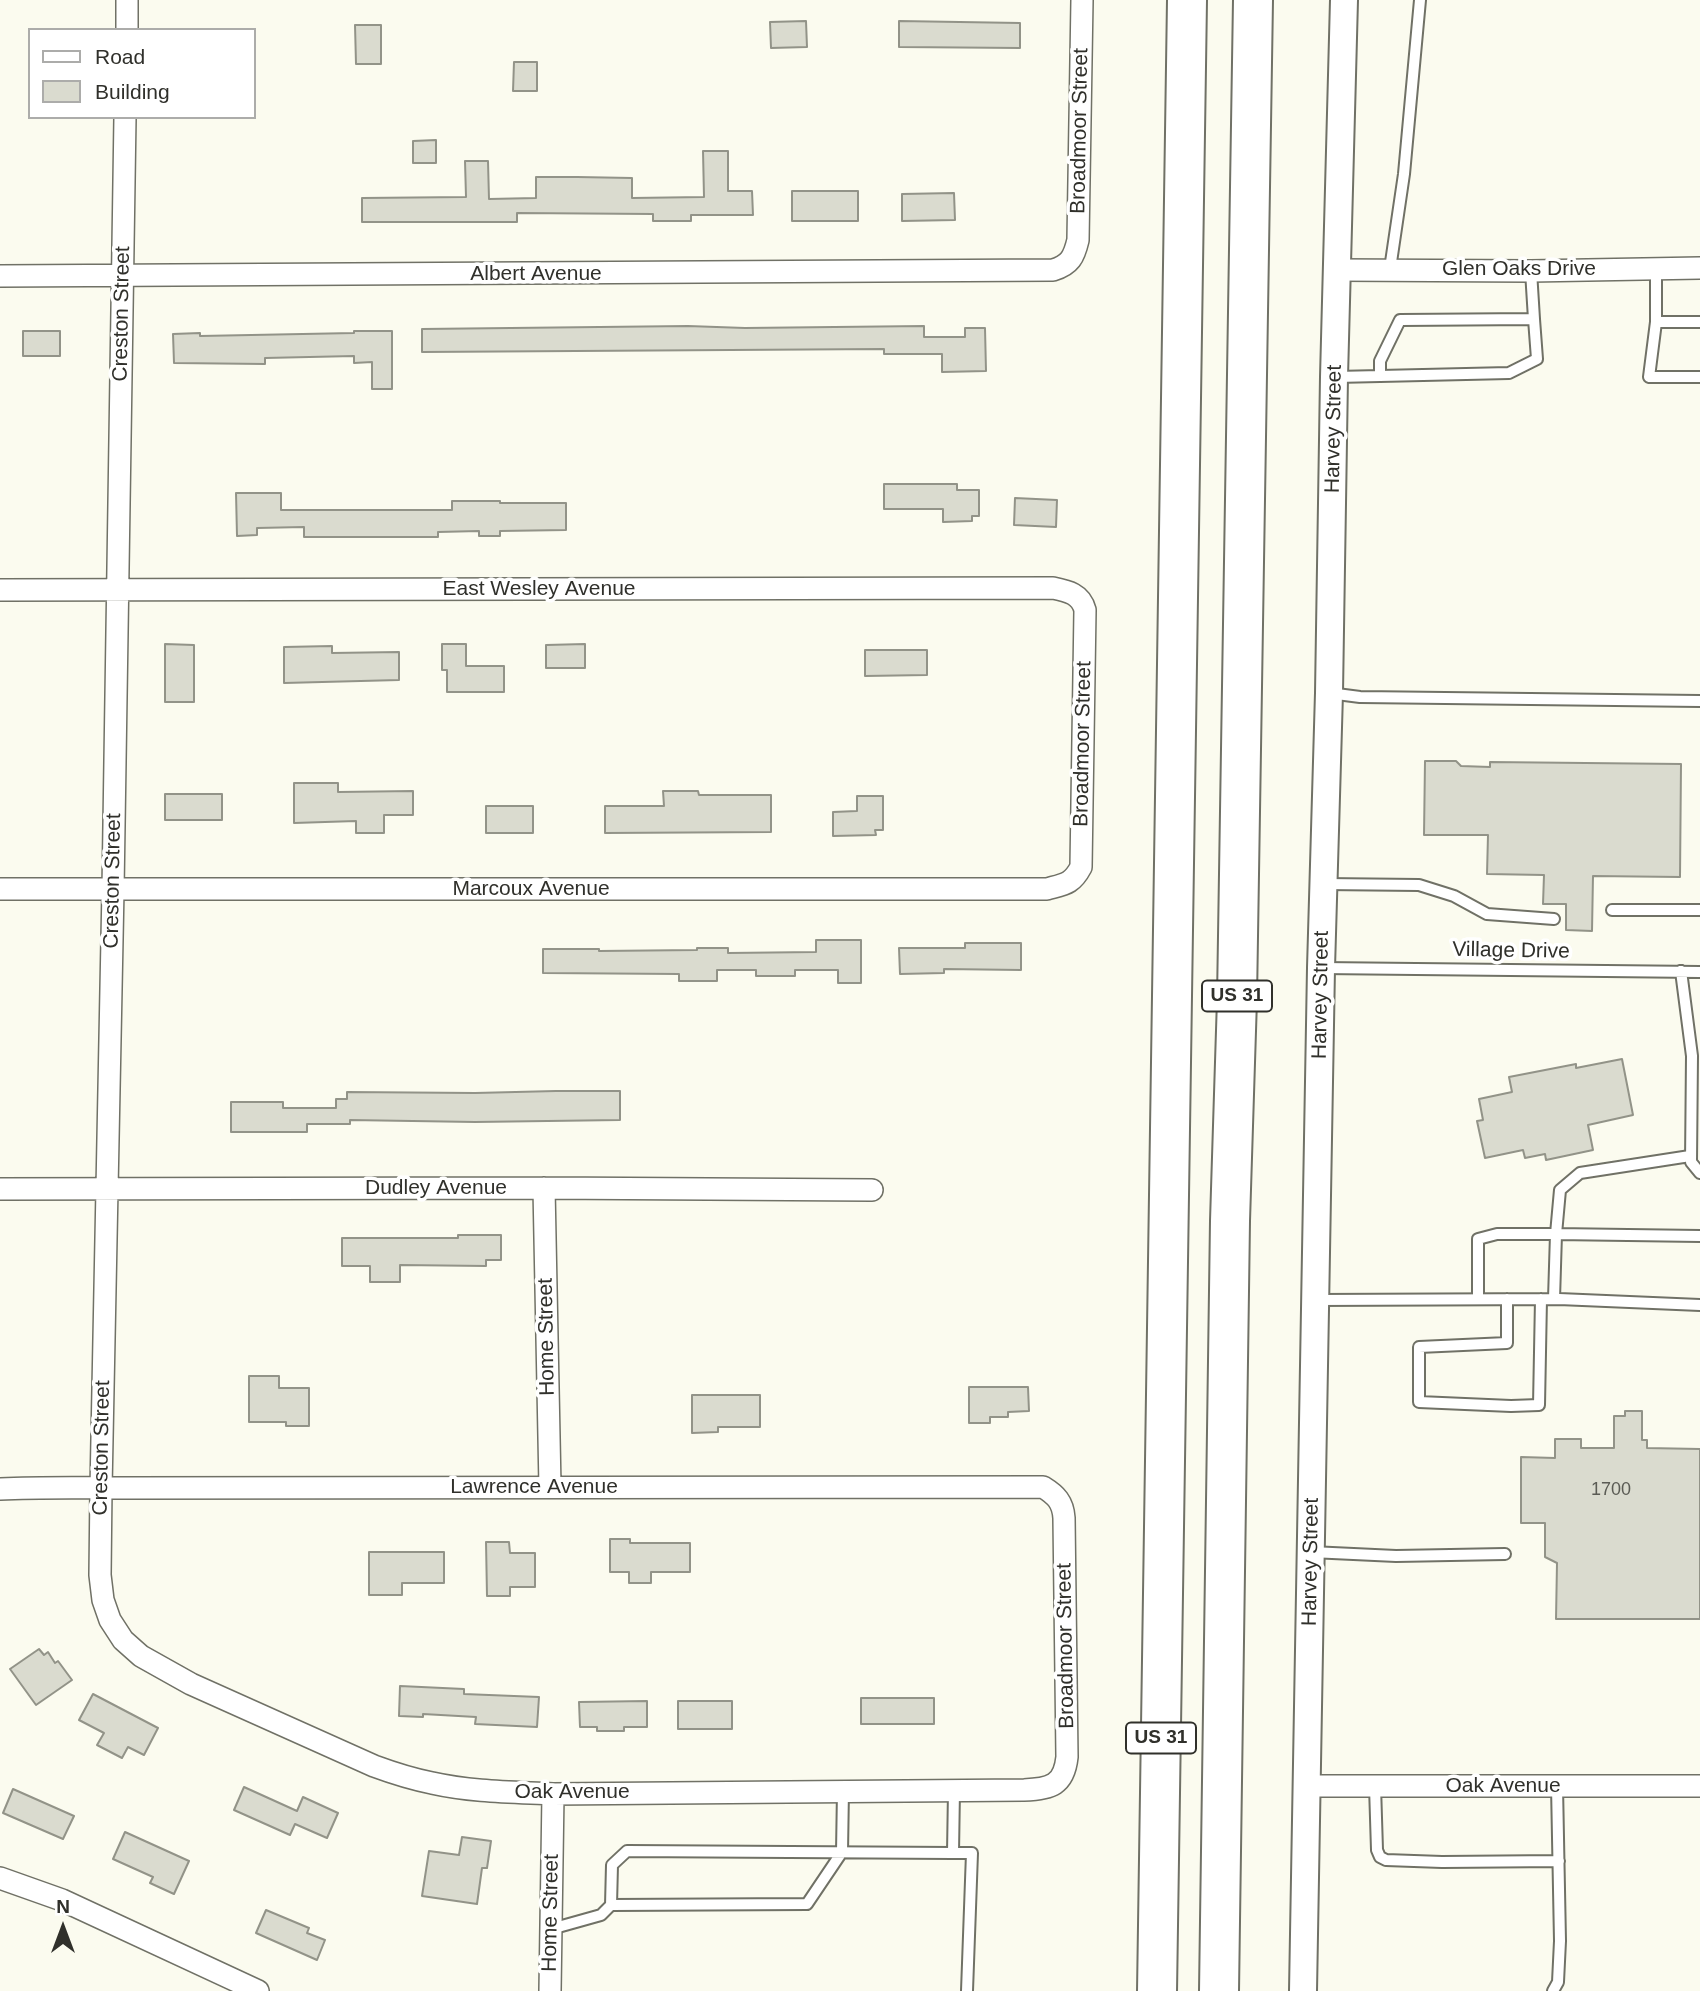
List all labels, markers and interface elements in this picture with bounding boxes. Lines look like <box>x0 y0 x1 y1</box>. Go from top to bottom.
legend <box>28 28 256 119</box>
text: Road <box>95 45 145 68</box>
street label: Broadmoor Street <box>1066 48 1094 214</box>
text: Building <box>95 80 170 103</box>
street label: Creston Street <box>108 246 136 382</box>
street label: Glen Oaks Drive <box>1442 256 1596 282</box>
street label: Albert Avenue <box>470 261 602 287</box>
street label: Harvey Street <box>1320 365 1348 493</box>
street label: East Wesley Avenue <box>443 576 635 602</box>
street label: Broadmoor Street <box>1069 661 1097 827</box>
street label: Creston Street <box>99 813 127 949</box>
street label: Marcoux Avenue <box>452 876 610 902</box>
street label: Harvey Street <box>1307 931 1335 1059</box>
street label: Village Drive <box>1452 937 1570 965</box>
road number: US 31 <box>1202 980 1272 1012</box>
street label: Dudley Avenue <box>365 1175 507 1201</box>
street label: Home Street <box>533 1278 561 1396</box>
street label: Creston Street <box>88 1380 116 1516</box>
street label: Lawrence Avenue <box>450 1474 618 1500</box>
house number: 1700 <box>1591 1479 1631 1501</box>
street label: Harvey Street <box>1297 1498 1325 1626</box>
street label: Broadmoor Street <box>1052 1563 1080 1729</box>
road number: US 31 <box>1126 1722 1196 1754</box>
street label: Oak Avenue <box>1445 1773 1561 1799</box>
street label: Oak Avenue <box>514 1779 630 1805</box>
street label: Home Street <box>537 1854 565 1972</box>
north arrow <box>28 1893 98 1963</box>
text: N <box>56 1896 70 1917</box>

